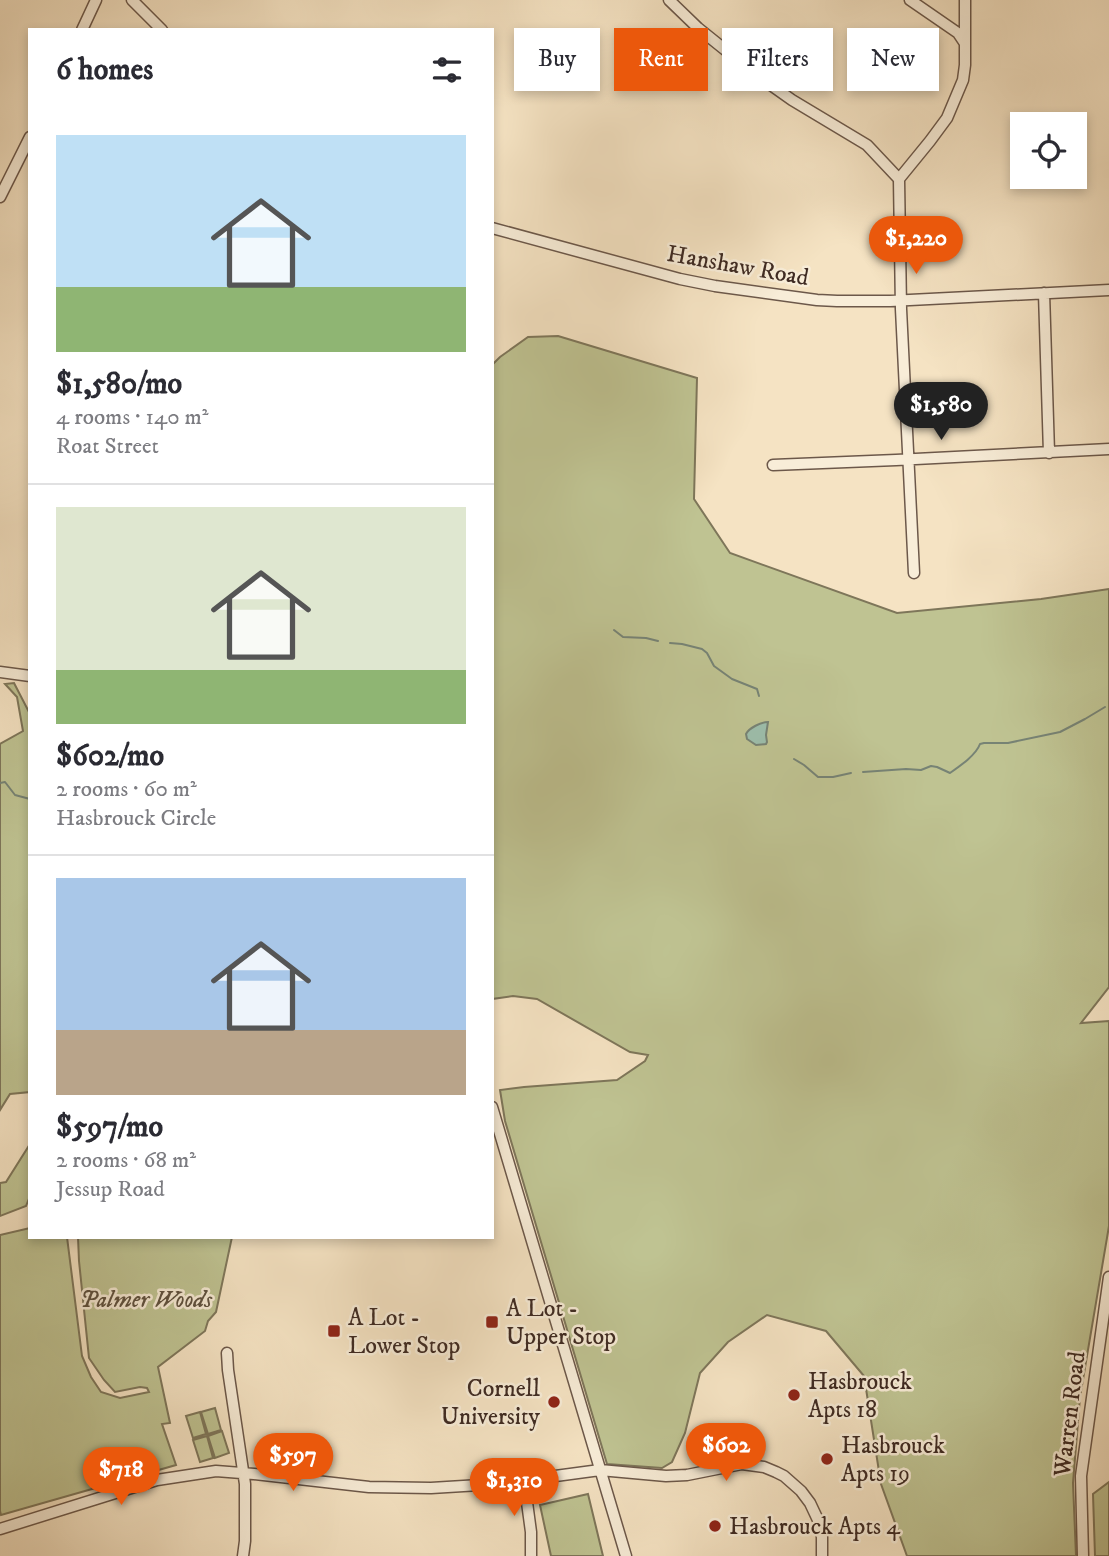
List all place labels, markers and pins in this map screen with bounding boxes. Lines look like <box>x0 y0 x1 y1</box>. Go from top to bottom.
pin: $1,220 <box>859 216 973 276</box>
pin: $1,580 <box>884 382 998 442</box>
place label: A Lot - Upper Stop <box>506 1294 616 1352</box>
place label: A Lot - Lower Stop <box>348 1303 460 1361</box>
marker: A Lot - Upper Stop <box>484 1314 500 1330</box>
marker: A Lot - Lower Stop <box>326 1323 342 1339</box>
place label: Hasbrouck Apts 18 <box>808 1367 912 1425</box>
place label: Cornell University <box>441 1374 541 1432</box>
marker: Hasbrouck Apts 18 <box>786 1387 802 1403</box>
marker: Cornell University <box>546 1394 562 1410</box>
pin: $602 <box>685 1424 767 1483</box>
place label: Hasbrouck Apts 19 <box>841 1431 945 1489</box>
pin: $597 <box>252 1434 334 1493</box>
pin: $718 <box>80 1448 162 1507</box>
marker: Hasbrouck Apts 19 <box>819 1451 835 1467</box>
pin: $1,310 <box>457 1458 571 1518</box>
place label: Hasbrouck Apts 4 <box>729 1512 901 1542</box>
marker: Hasbrouck Apts 4 <box>707 1518 723 1534</box>

